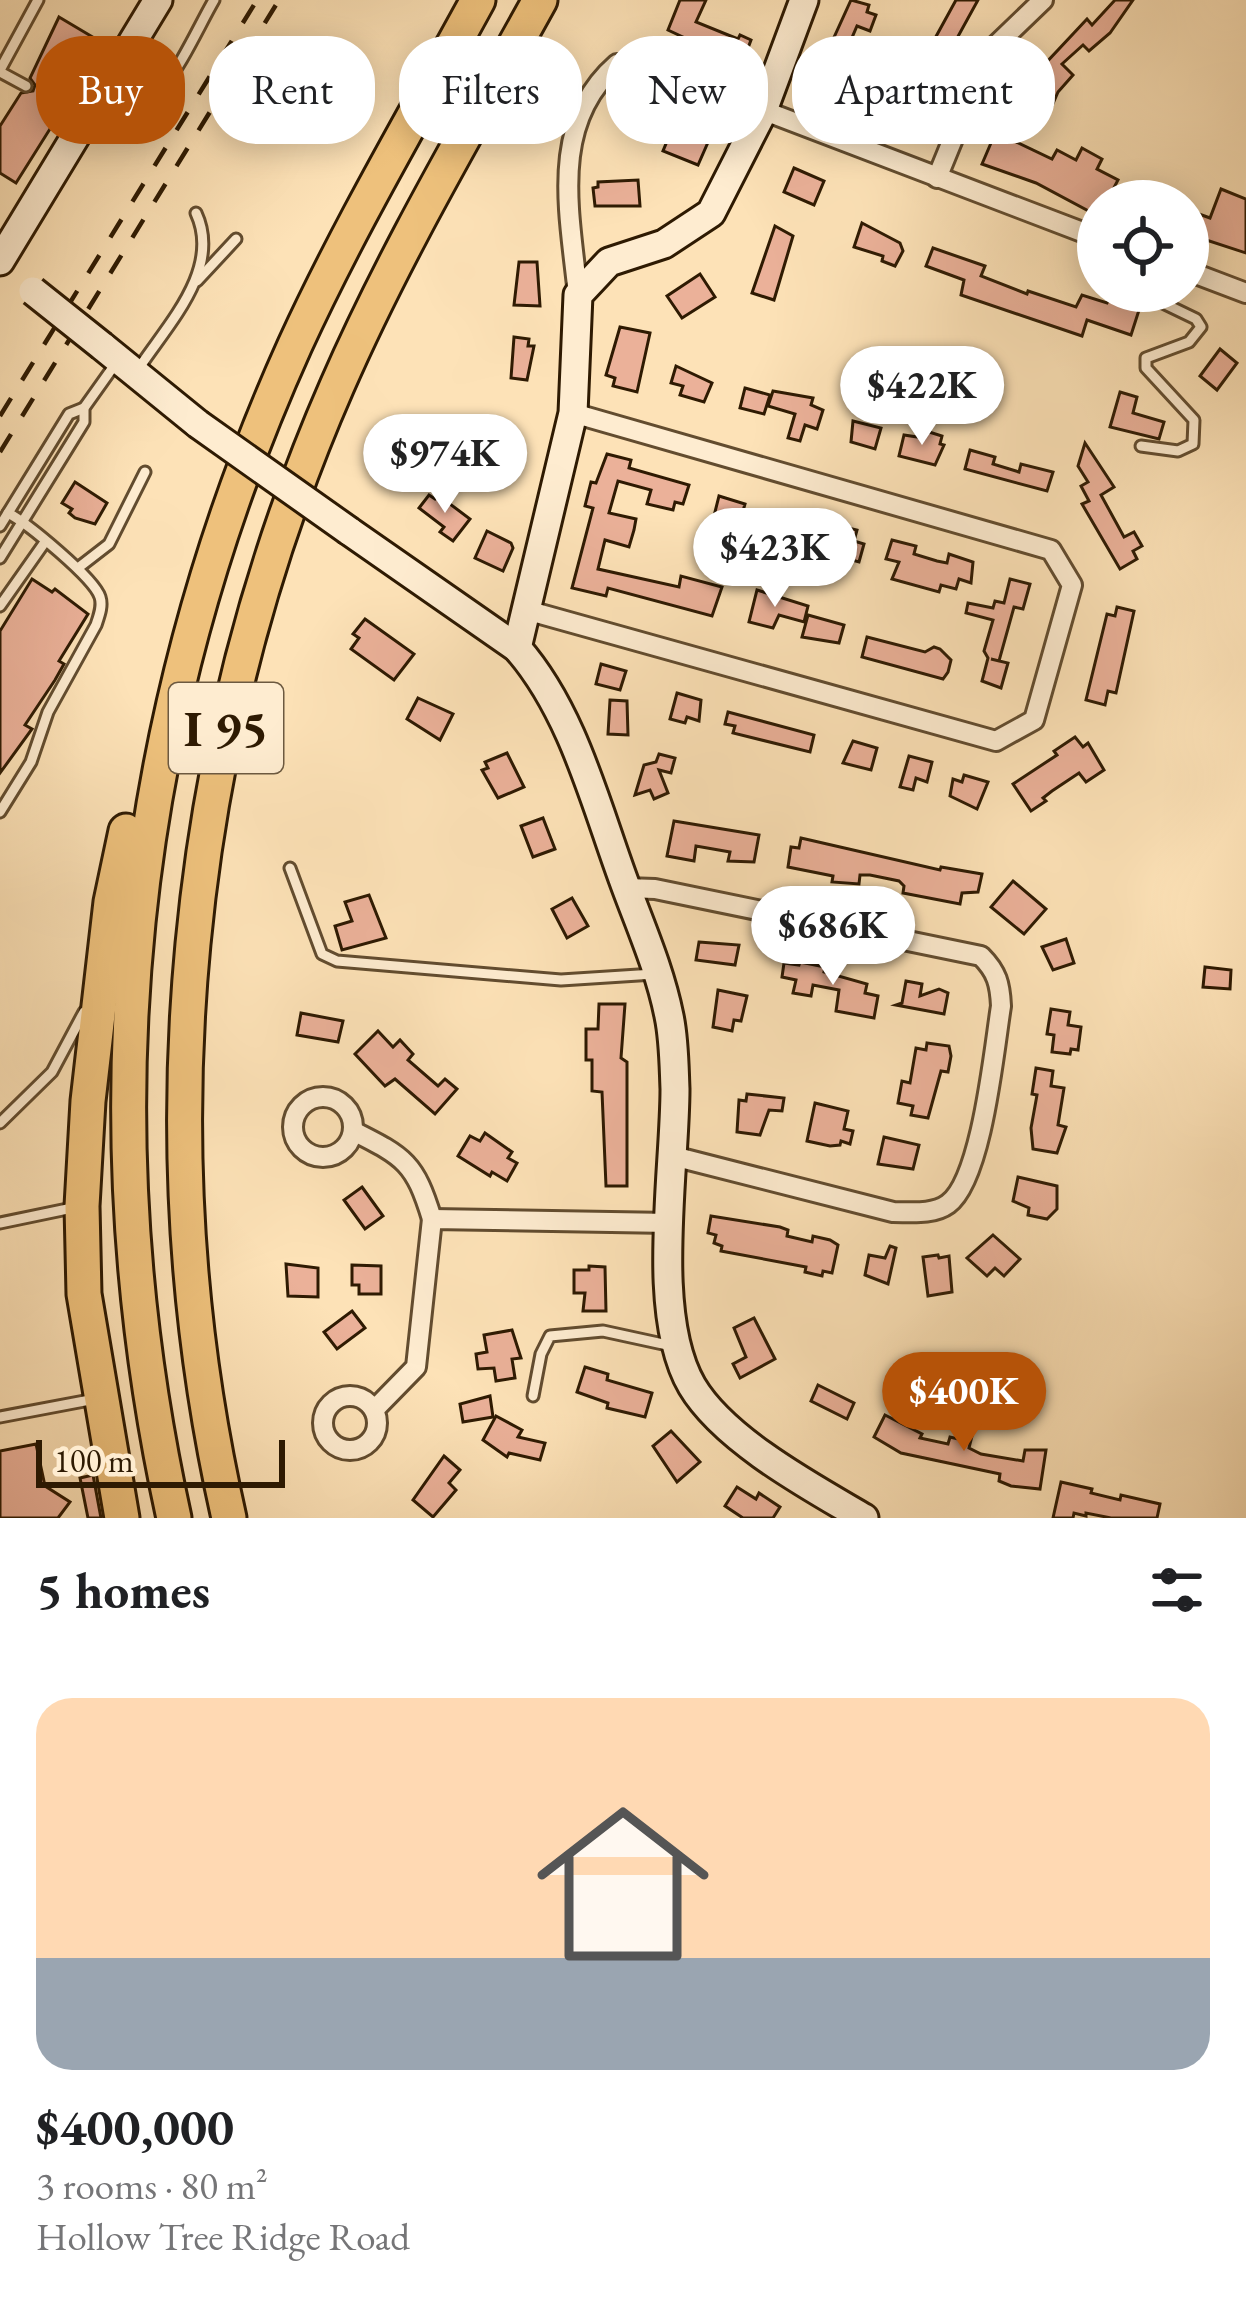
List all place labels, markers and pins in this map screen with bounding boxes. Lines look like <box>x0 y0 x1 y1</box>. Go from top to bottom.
pin: $422K <box>838 346 1006 448</box>
pin: $974K <box>361 414 529 516</box>
pin: $423K <box>691 508 859 610</box>
pin: $686K <box>749 886 917 988</box>
pin: $400K <box>880 1352 1048 1454</box>

